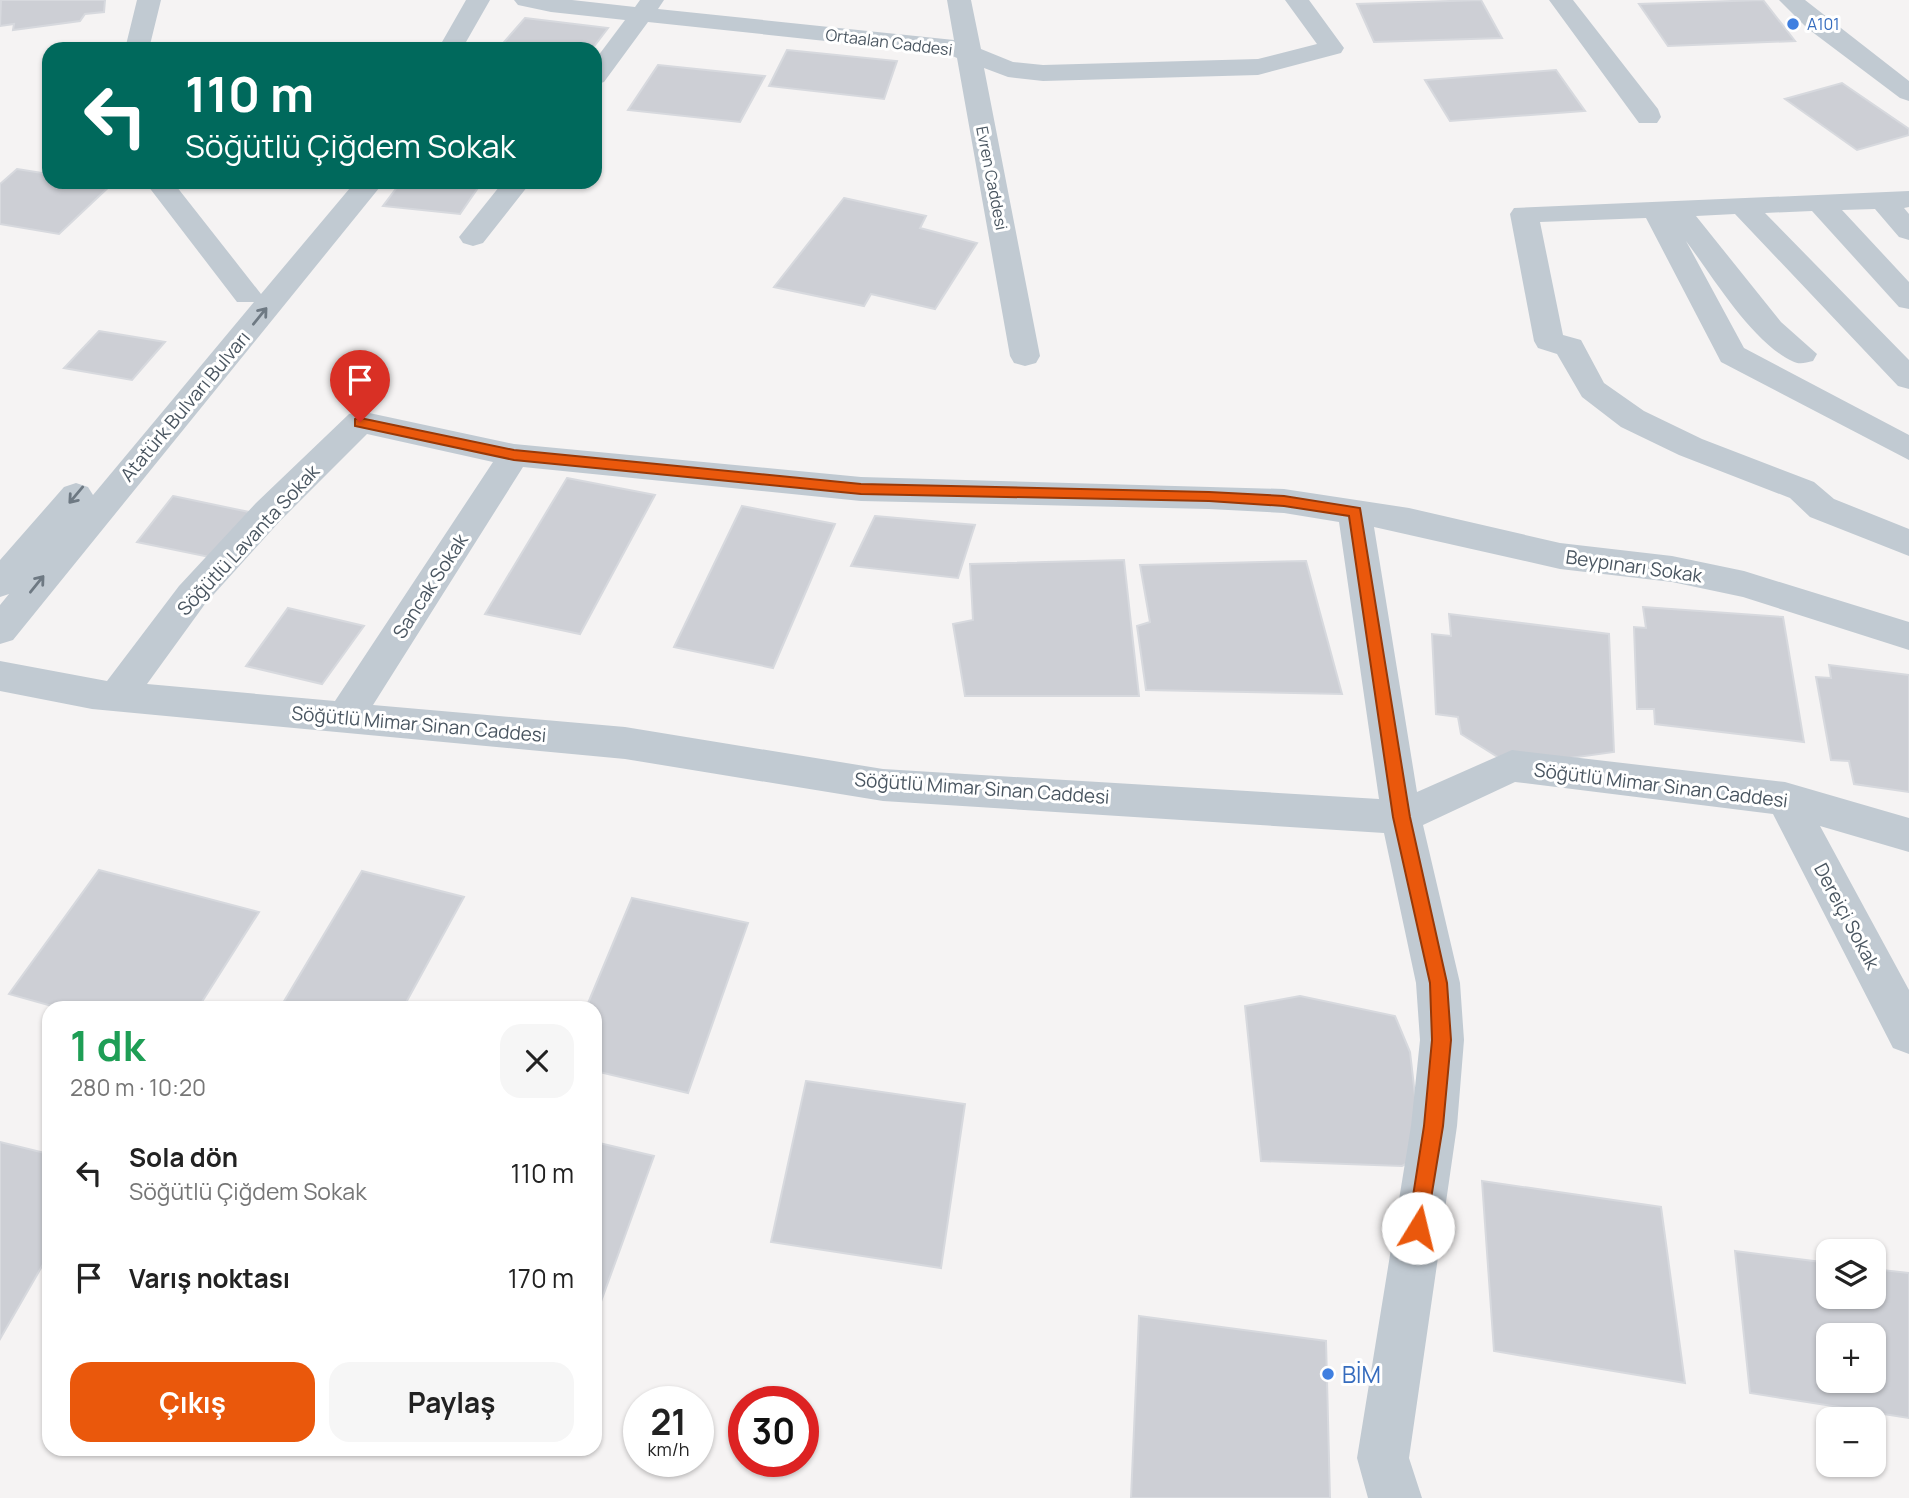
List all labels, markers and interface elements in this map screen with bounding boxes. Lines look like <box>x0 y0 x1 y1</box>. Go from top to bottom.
place label: A101 <box>1807 13 1839 35</box>
marker: A101 <box>1785 16 1801 32</box>
street label: Ortaalan Caddesi <box>824 23 954 61</box>
text: 110 m <box>185 60 314 127</box>
icon: left <box>70 70 161 161</box>
text: Söğütlü Çiğdem Sokak <box>185 124 516 168</box>
street label: Evren Caddesi <box>971 124 1013 232</box>
one-way arrow <box>252 308 268 326</box>
street label: Atatürk Bulvarı Bulvarı <box>114 325 256 487</box>
pin <box>330 350 390 422</box>
icon: arrive <box>341 361 379 399</box>
street label: Söğütlü Lavanta Sokak <box>171 458 325 621</box>
one-way arrow <box>68 486 84 504</box>
street label: Sancak Sokak <box>386 528 474 643</box>
street label: Beypınarı Sokak <box>1564 544 1704 589</box>
one-way arrow <box>30 575 45 594</box>
street label: Söğütlü Mimar Sinan Caddesi <box>291 700 547 748</box>
street label: Söğütlü Mimar Sinan Caddesi <box>1533 757 1789 813</box>
street label: Söğütlü Mimar Sinan Caddesi <box>854 766 1110 810</box>
street label: Dereiçi Sokak <box>1808 858 1886 974</box>
text: 1 dk <box>70 1016 145 1074</box>
button: close <box>500 1024 574 1098</box>
text: 280 m · 10:20 <box>70 1071 206 1103</box>
text: Sola dön <box>129 1139 238 1175</box>
icon: left <box>70 1154 108 1192</box>
text: 110 m <box>511 1155 574 1191</box>
text: Söğütlü Çiğdem Sokak <box>129 1175 367 1207</box>
position arrow <box>1381 1191 1455 1265</box>
map controls <box>1816 1239 1886 1477</box>
button: layers <box>1816 1239 1886 1309</box>
icon: arrive <box>70 1259 108 1297</box>
text: Varış noktası <box>129 1260 290 1296</box>
text: 170 m <box>508 1260 574 1296</box>
button: + <box>1816 1323 1886 1393</box>
place label: BİM <box>1342 1358 1381 1390</box>
button: Çıkış <box>70 1362 315 1442</box>
button: Paylaş <box>329 1362 574 1442</box>
marker: BİM <box>1320 1366 1336 1382</box>
speed limit sign: 30 <box>728 1386 819 1477</box>
text: 21 <box>650 1398 687 1446</box>
button: − <box>1816 1407 1886 1477</box>
text: km/h <box>648 1437 689 1461</box>

